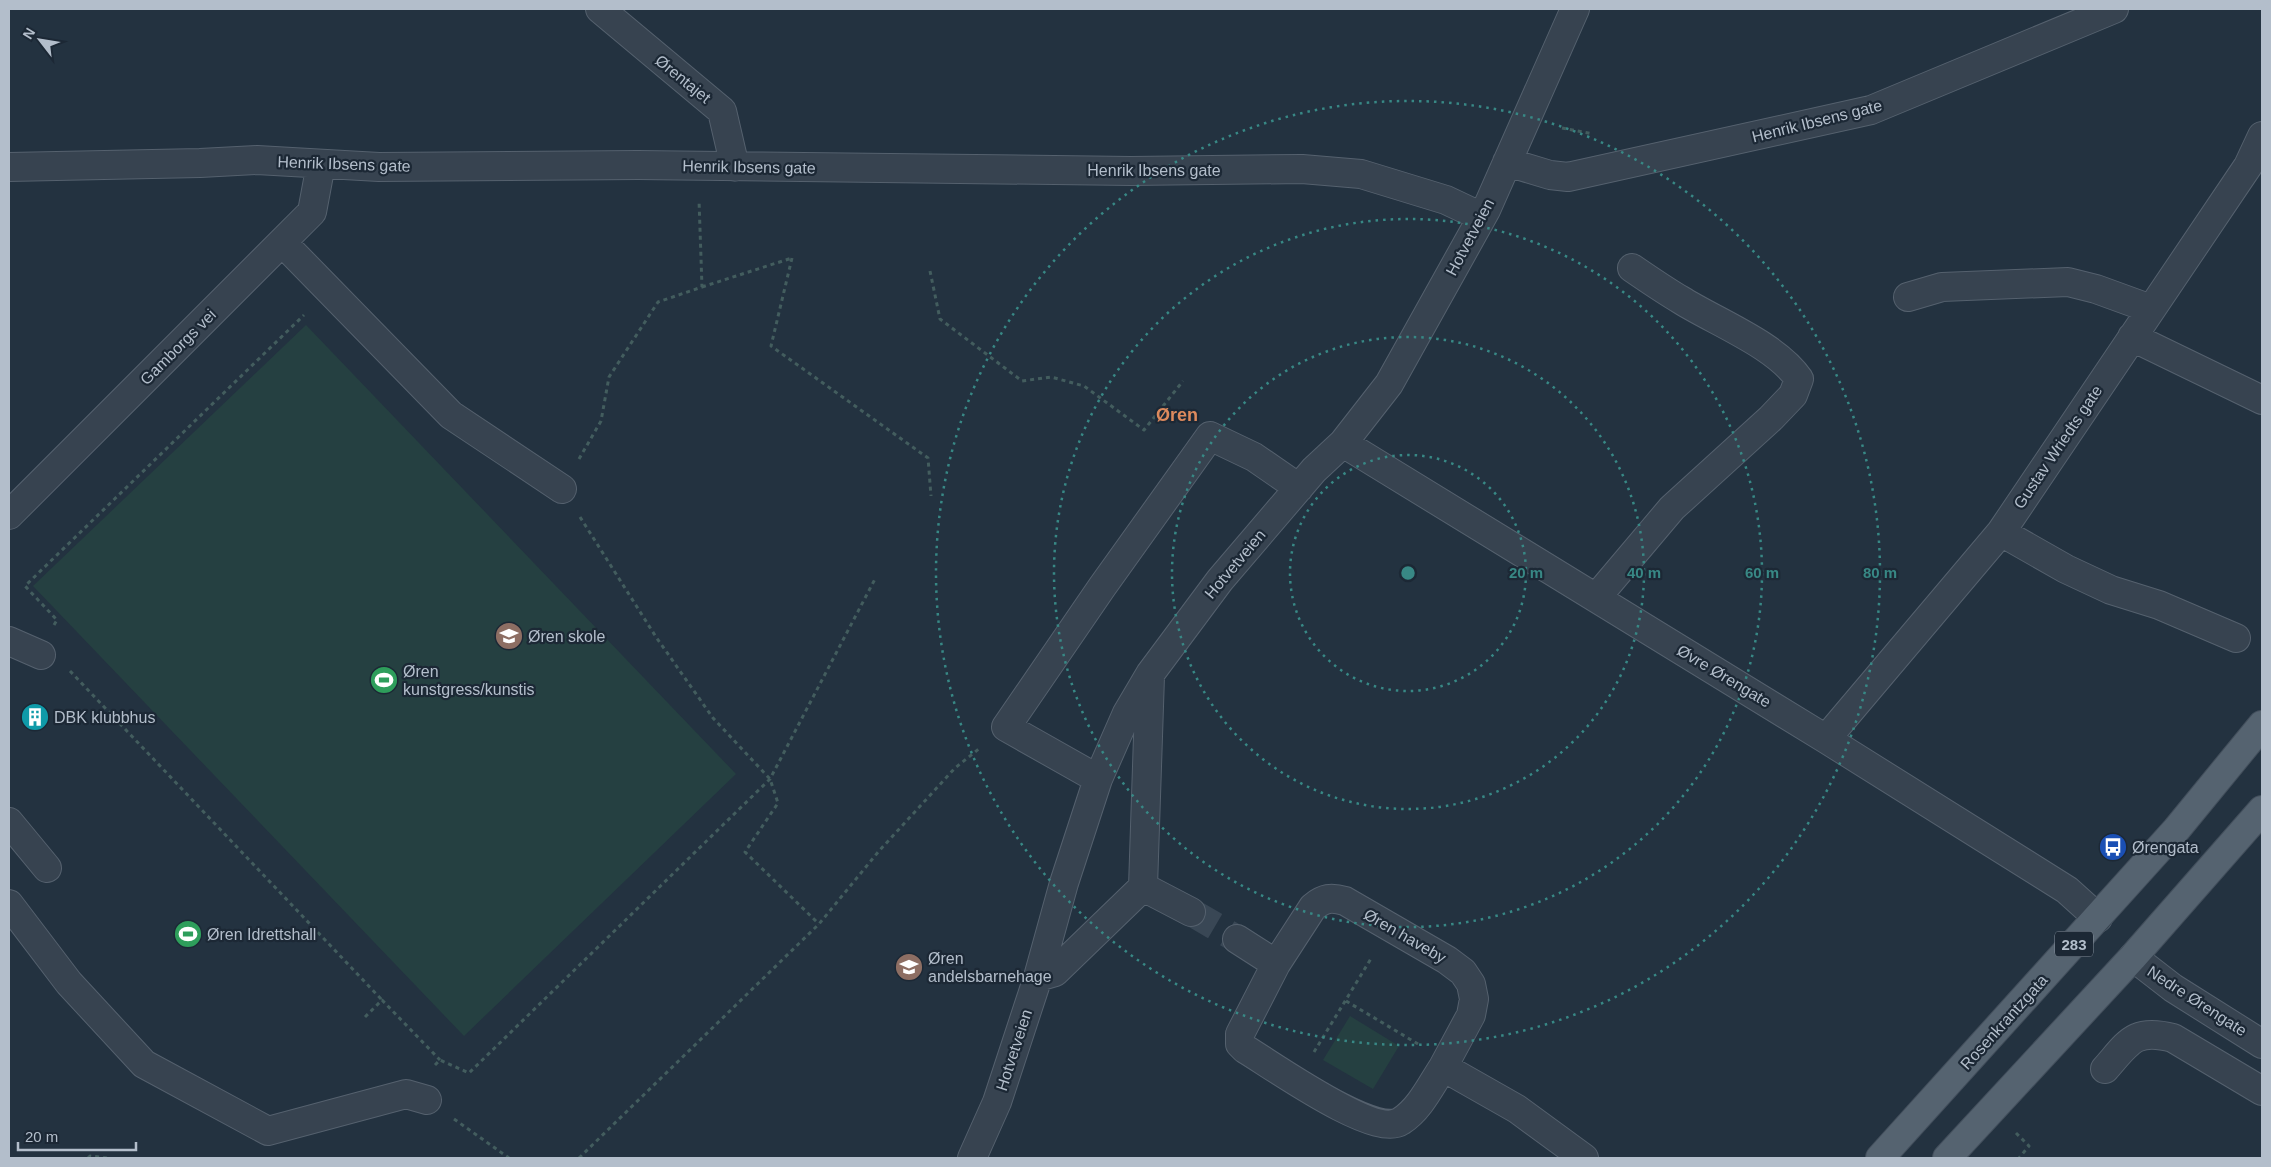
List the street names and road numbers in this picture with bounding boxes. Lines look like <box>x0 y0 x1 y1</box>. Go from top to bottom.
street label: Ørentajet <box>652 52 714 107</box>
street label: Henrik Ibsens gate <box>1750 97 1884 145</box>
street label: Henrik Ibsens gate <box>277 153 411 175</box>
street label: Henrik Ibsens gate <box>682 157 816 177</box>
street label: Henrik Ibsens gate <box>1087 162 1221 179</box>
street label: Hotvetveien <box>1443 196 1497 278</box>
street label: Gamborgs vei <box>137 306 219 388</box>
street label: Gustav Wriedts gate <box>2011 382 2106 512</box>
street label: Hotvetveien <box>1201 526 1269 602</box>
street label: Øvre Ørengate <box>1674 641 1774 711</box>
street label: Øren haveby <box>1361 906 1449 966</box>
road number: 283 <box>2055 932 2093 956</box>
street label: Nedre Ørengate <box>2144 963 2250 1039</box>
street label: Rosenkrantzgata <box>1957 971 2051 1073</box>
street label: Hotvetveien <box>993 1007 1035 1093</box>

